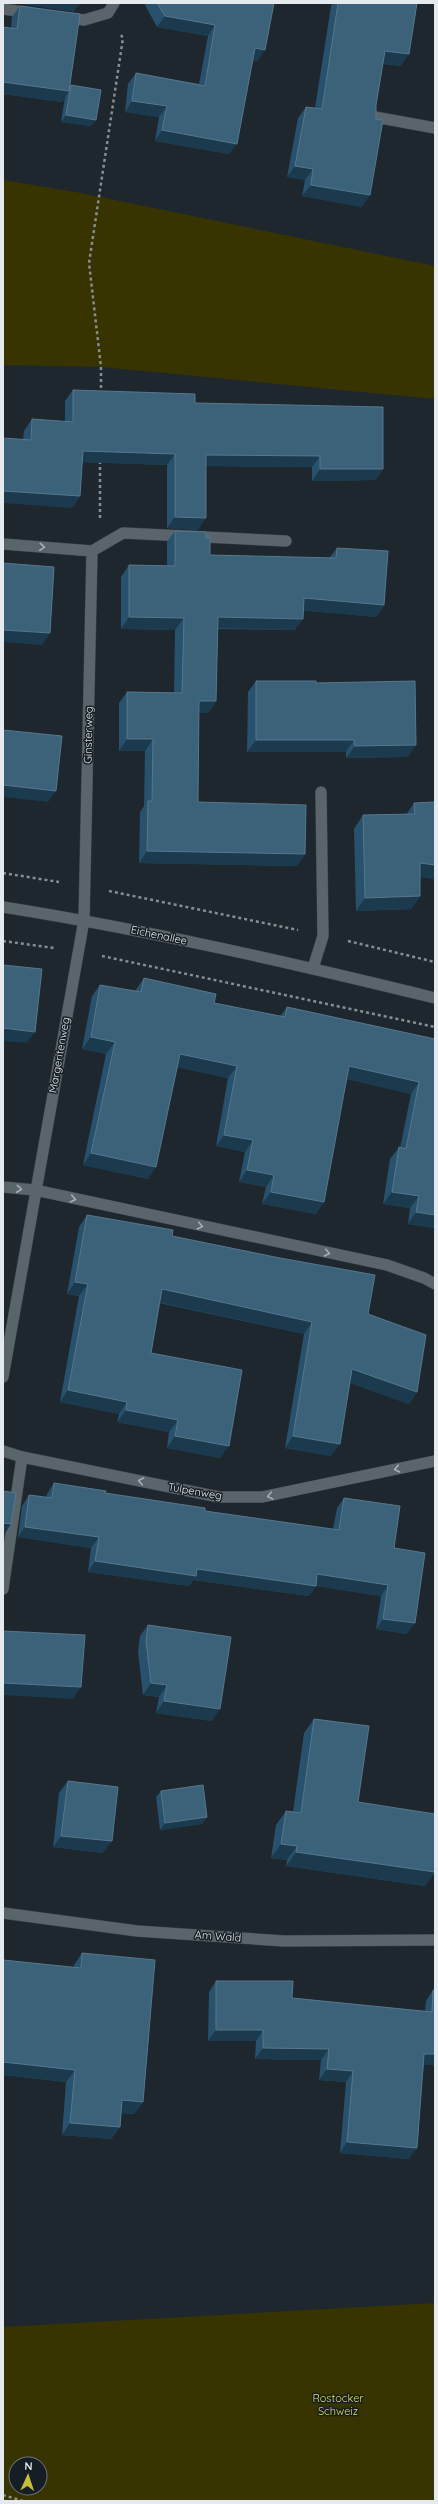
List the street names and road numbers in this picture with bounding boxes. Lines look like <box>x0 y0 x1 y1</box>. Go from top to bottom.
street label: Ginsterweg <box>80 706 96 764</box>
street label: Eichenallee <box>130 922 188 948</box>
street label: Margeritenweg <box>45 1016 73 1094</box>
street label: Tulpenweg <box>167 1479 223 1503</box>
street label: Am Wald <box>194 1927 242 1945</box>

